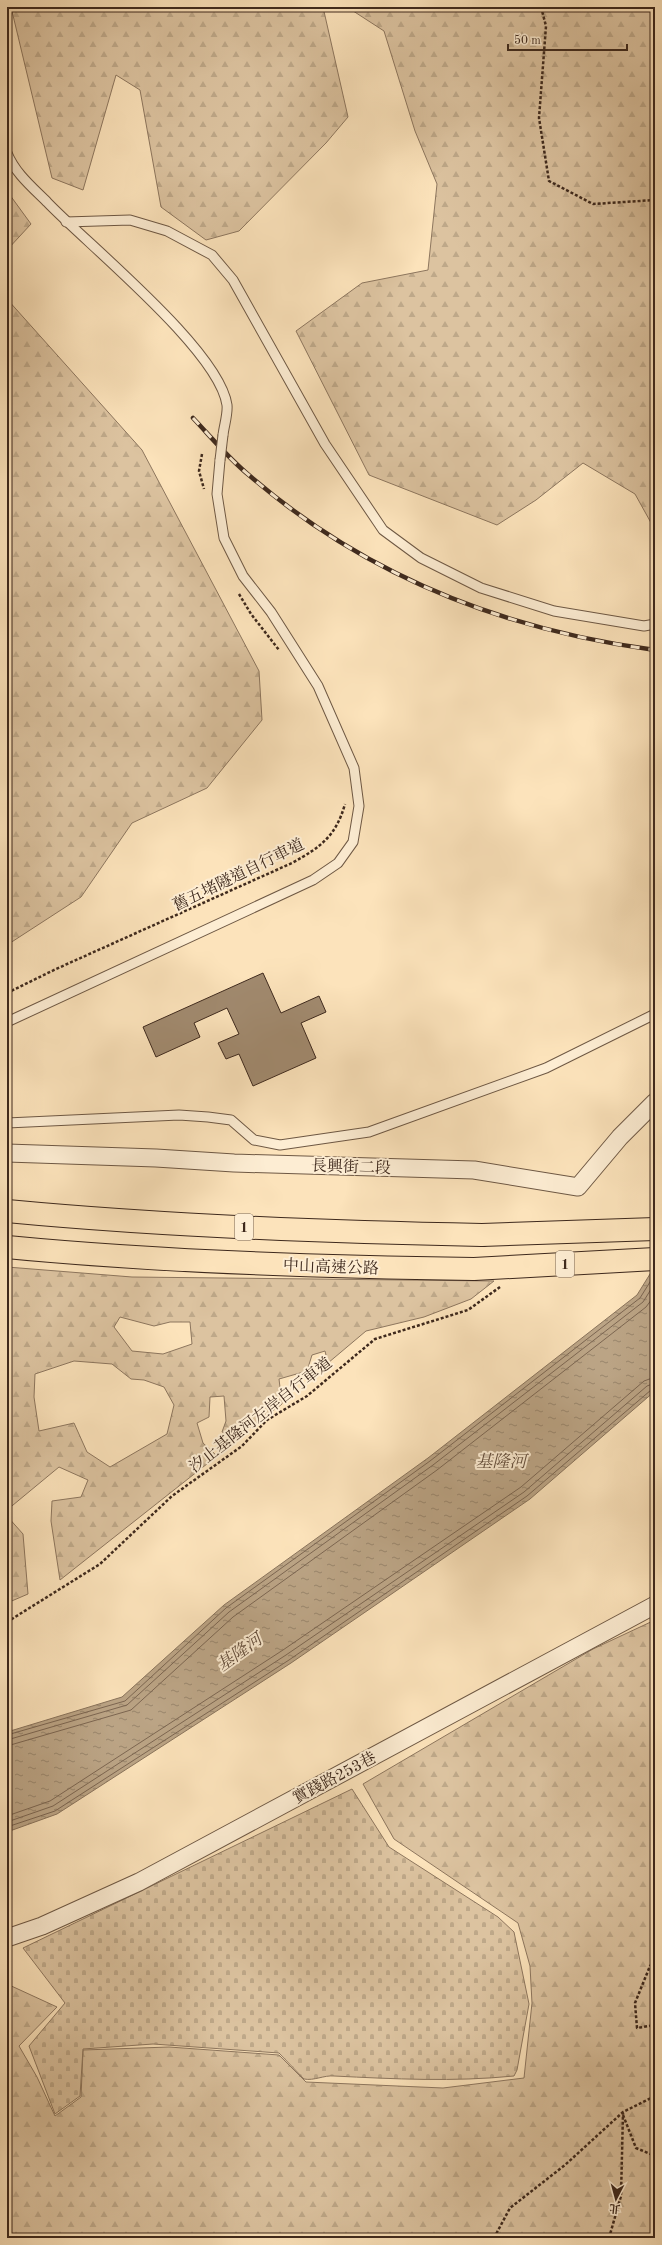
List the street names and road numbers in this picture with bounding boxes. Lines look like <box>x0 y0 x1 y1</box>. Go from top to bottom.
street label: 舊五堵隧道自行車道 <box>170 835 307 915</box>
street label: 長興街二段 <box>311 1157 391 1177</box>
road number: 1 <box>235 1214 253 1240</box>
road number: 1 <box>556 1251 574 1277</box>
street label: 中山高速公路 <box>283 1256 379 1278</box>
street label: 汐止基隆河左岸自行車道 <box>186 1354 336 1476</box>
street label: 實踐路253巷 <box>290 1748 379 1807</box>

